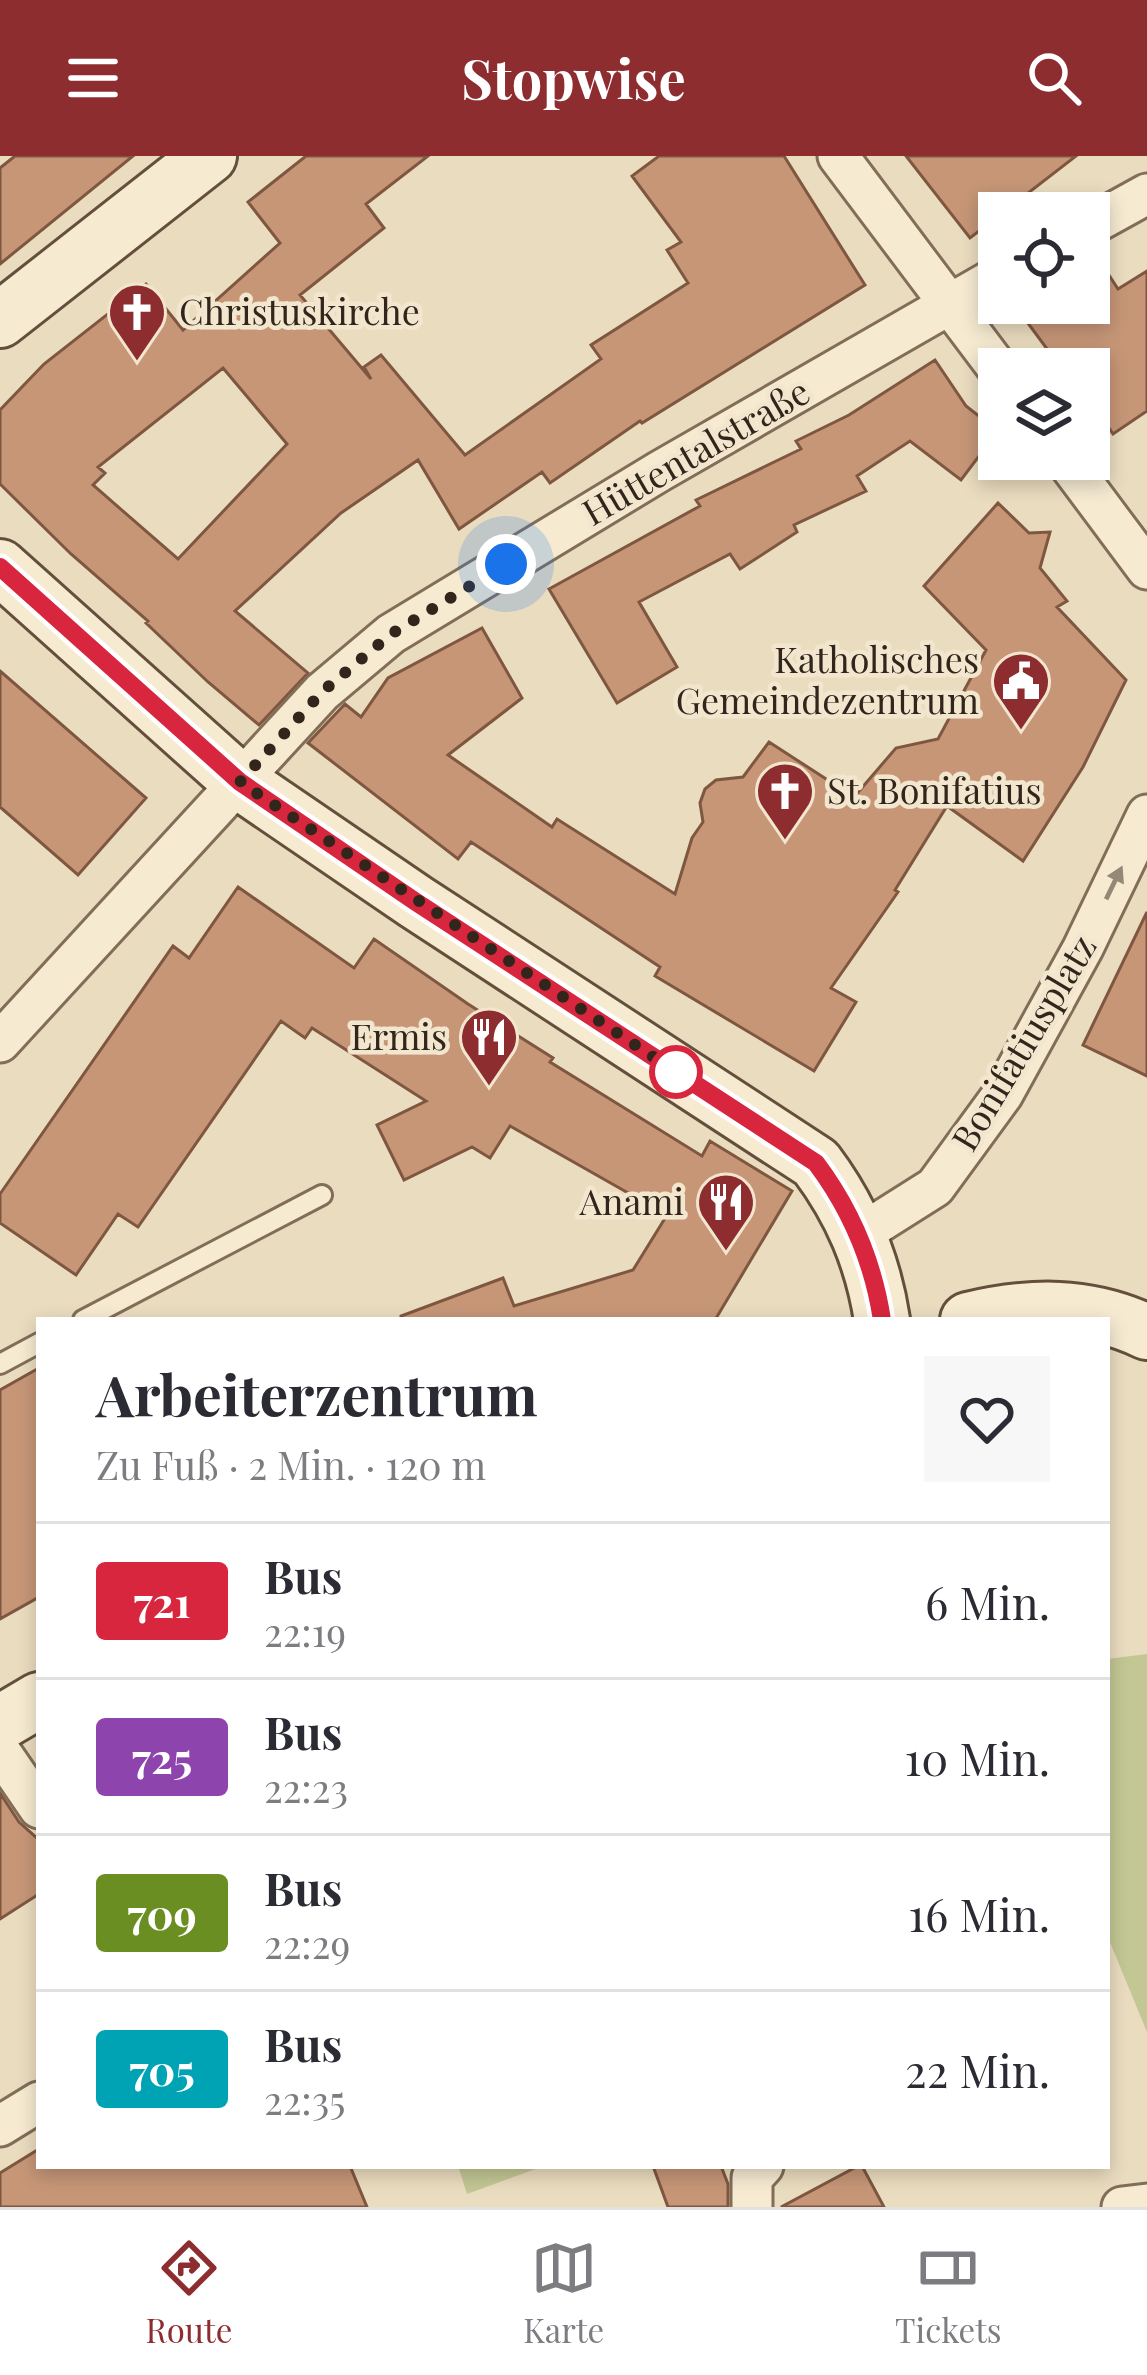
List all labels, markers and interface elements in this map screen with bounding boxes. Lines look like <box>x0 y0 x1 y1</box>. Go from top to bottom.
text: Stopwise <box>461 42 686 114</box>
icon: menu <box>60 45 126 111</box>
icon: search <box>1021 45 1087 111</box>
map controls <box>978 192 1110 480</box>
button: locate <box>978 192 1110 324</box>
church icon: Christuskirche <box>106 281 168 363</box>
place label: Christuskirche <box>179 286 420 334</box>
button: layers <box>978 348 1110 480</box>
street label: Hüttentalstraße <box>573 366 817 535</box>
your location <box>476 534 536 594</box>
place label: Katholisches Gemeindezentrum <box>676 634 979 723</box>
public building icon: Katholisches Gemeindezentrum <box>990 650 1052 732</box>
church icon: St. Bonifatius <box>754 760 816 842</box>
place label: St. Bonifatius <box>827 765 1042 813</box>
one-way arrow <box>1104 865 1124 900</box>
street label: Bonifatiusplatz <box>939 925 1106 1159</box>
restaurant icon: Ermis <box>458 1006 520 1088</box>
place label: Ermis <box>350 1011 447 1059</box>
unlabelled marker <box>651 1047 701 1097</box>
restaurant icon: Anami <box>695 1171 757 1253</box>
place label: Anami <box>578 1176 684 1224</box>
text: Arbeiterzentrum <box>96 1355 538 1431</box>
button: heart <box>924 1356 1050 1482</box>
text: Zu Fuß · 2 Min. · 120 m <box>96 1438 486 1490</box>
text: Bus <box>264 1545 342 1605</box>
text: 6 Min. <box>925 1571 1050 1631</box>
text: 721 <box>133 1573 191 1629</box>
text: 22:19 <box>264 1605 346 1657</box>
text: Bus <box>264 1701 342 1761</box>
text: 10 Min. <box>905 1727 1050 1787</box>
text: 725 <box>132 1729 192 1785</box>
text: 22:23 <box>264 1761 348 1813</box>
text: Bus <box>264 1857 342 1917</box>
text: 16 Min. <box>908 1883 1050 1943</box>
text: 709 <box>127 1885 197 1941</box>
text: 22:29 <box>264 1917 350 1969</box>
text: Bus <box>264 2013 342 2073</box>
text: 22 Min. <box>905 2039 1050 2099</box>
text: 705 <box>129 2041 195 2097</box>
text: 22:35 <box>264 2073 346 2125</box>
tab: Route <box>145 2235 232 2351</box>
tab: Karte <box>523 2235 604 2351</box>
tab: Tickets <box>895 2235 1002 2351</box>

